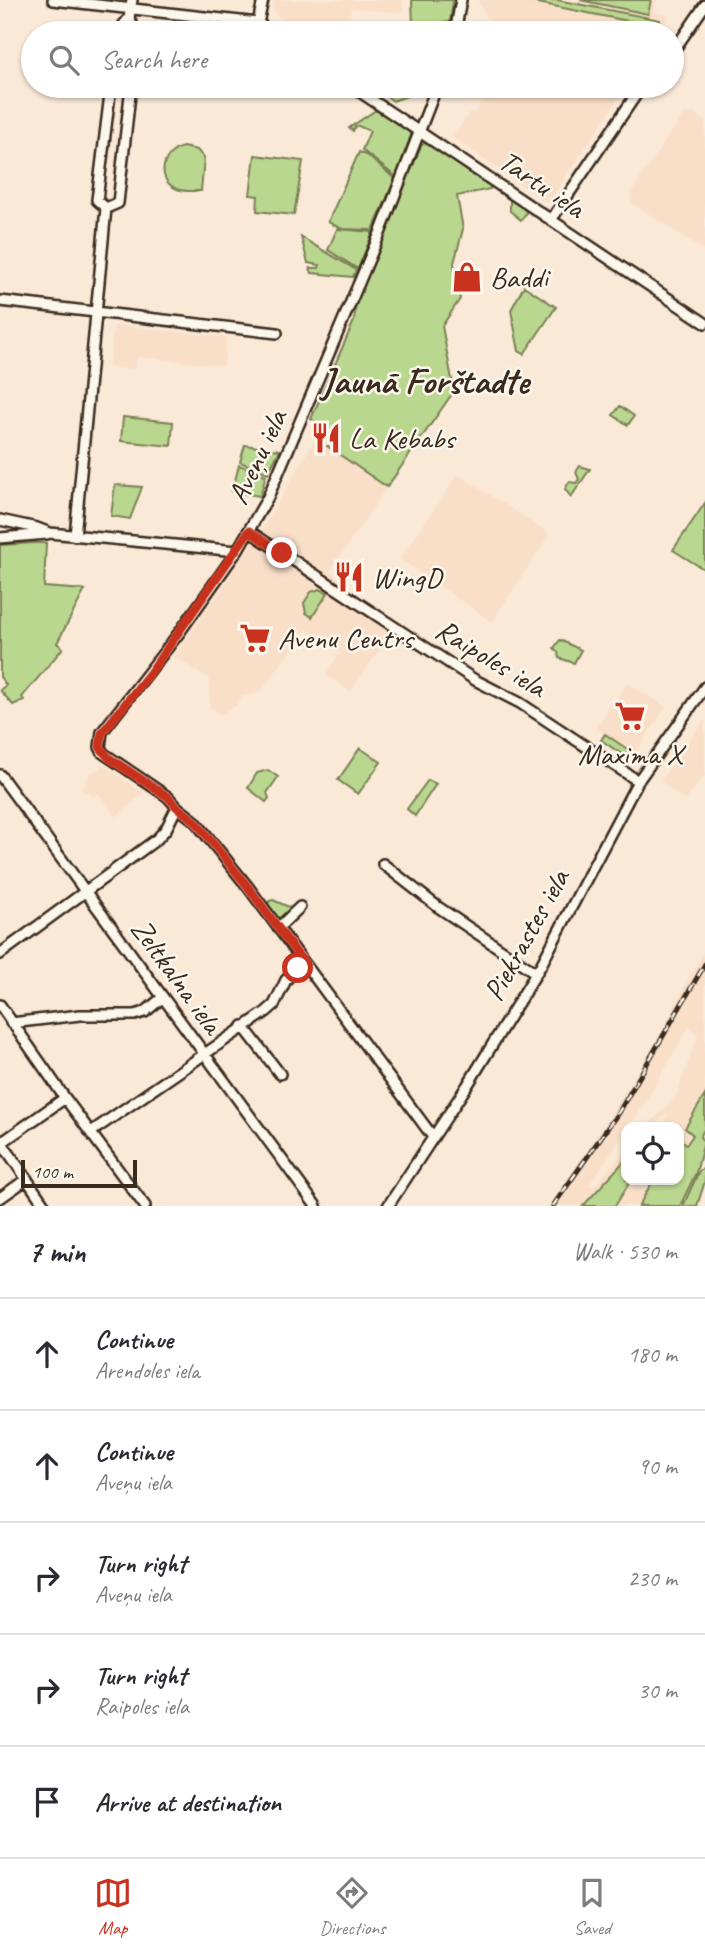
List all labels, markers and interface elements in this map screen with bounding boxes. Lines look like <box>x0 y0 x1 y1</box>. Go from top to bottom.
search box <box>21 21 684 98</box>
icon: search <box>45 41 83 79</box>
text: Search here <box>101 43 207 76</box>
street label: Tartu iela <box>492 141 594 228</box>
place label: Baddi <box>490 258 551 296</box>
shop icon: Baddi <box>450 260 484 294</box>
district label: Jaunā Forštadte <box>318 357 531 404</box>
street label: Aveņu iela <box>219 402 296 510</box>
place label: La Kebabs <box>349 419 457 457</box>
restaurant icon: La Kebabs <box>309 421 343 455</box>
route end <box>266 537 297 568</box>
place label: WingD <box>372 558 444 596</box>
restaurant icon: WingD <box>332 560 366 594</box>
street label: Raipoles iela <box>429 610 555 707</box>
place label: Avenu Centrs <box>278 619 416 657</box>
supermarket icon: Avenu Centrs <box>238 621 272 655</box>
supermarket icon: Maxima X <box>613 699 647 733</box>
place label: Maxima X <box>578 735 686 773</box>
street label: Piekrastes iela <box>474 861 579 1007</box>
street label: Zeltkalna iela <box>122 911 233 1043</box>
route start <box>282 952 313 983</box>
map controls <box>621 1122 684 1185</box>
button: locate <box>621 1122 684 1185</box>
scale bar <box>21 1157 136 1189</box>
text: 100 m <box>32 1160 73 1184</box>
text: 7 min <box>28 1233 85 1271</box>
text: Walk · 530 m <box>573 1237 677 1266</box>
text: Continue <box>95 1323 173 1356</box>
icon: ahead <box>28 1335 66 1373</box>
text: 180 m <box>628 1340 677 1369</box>
text: Arendoles iela <box>95 1356 199 1385</box>
text: Continue <box>95 1435 173 1468</box>
icon: ahead <box>28 1447 66 1485</box>
text: 90 m <box>638 1452 677 1481</box>
text: Aveņu iela <box>95 1468 172 1497</box>
text: Turn right <box>95 1547 186 1580</box>
icon: right <box>28 1559 66 1597</box>
text: 230 m <box>628 1564 677 1593</box>
text: Aveņu iela <box>95 1580 172 1609</box>
text: Turn right <box>95 1659 186 1692</box>
icon: right <box>28 1671 66 1709</box>
text: 30 m <box>638 1676 677 1705</box>
text: Raipoles iela <box>95 1692 189 1721</box>
icon: arrive <box>28 1783 66 1821</box>
text: Arrive at destination <box>95 1786 281 1819</box>
tab: Map <box>94 1874 132 1940</box>
tab: Directions <box>319 1874 386 1940</box>
tab: Saved <box>573 1874 611 1940</box>

